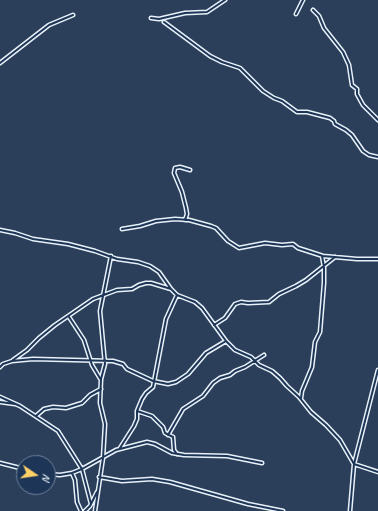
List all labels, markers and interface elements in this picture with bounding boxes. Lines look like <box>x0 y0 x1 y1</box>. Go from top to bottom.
north arrow <box>16 455 56 495</box>
text: N <box>39 473 54 482</box>

